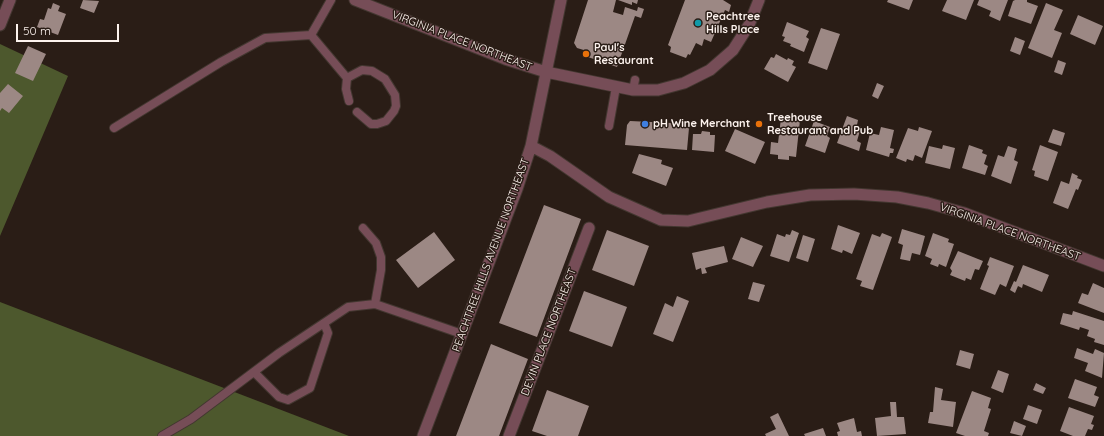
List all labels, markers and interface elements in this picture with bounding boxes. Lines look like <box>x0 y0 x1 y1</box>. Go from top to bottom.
street label: VIRGINIA PLACE NORTHEAST <box>390 8 534 74</box>
place label: Peachtree Hills Place <box>706 10 760 36</box>
scale bar <box>18 16 121 42</box>
marker: Peachtree Hills Place <box>693 18 703 28</box>
text: 50 m <box>23 23 51 38</box>
place label: Paul's Restaurant <box>594 41 654 67</box>
marker: Paul's Restaurant <box>581 49 591 59</box>
place label: Treehouse Restaurant and Pub <box>767 111 873 137</box>
place label: pH Wine Merchant <box>653 117 750 131</box>
marker: pH Wine Merchant <box>640 119 650 129</box>
marker: Treehouse Restaurant and Pub <box>754 119 764 129</box>
street label: PEACHTREE HILLS AVENUE NORTHEAST <box>450 156 532 354</box>
street label: VIRGINIA PLACE NORTHEAST <box>938 200 1082 264</box>
street label: DEVIN PLACE NORTHEAST <box>519 266 579 398</box>

